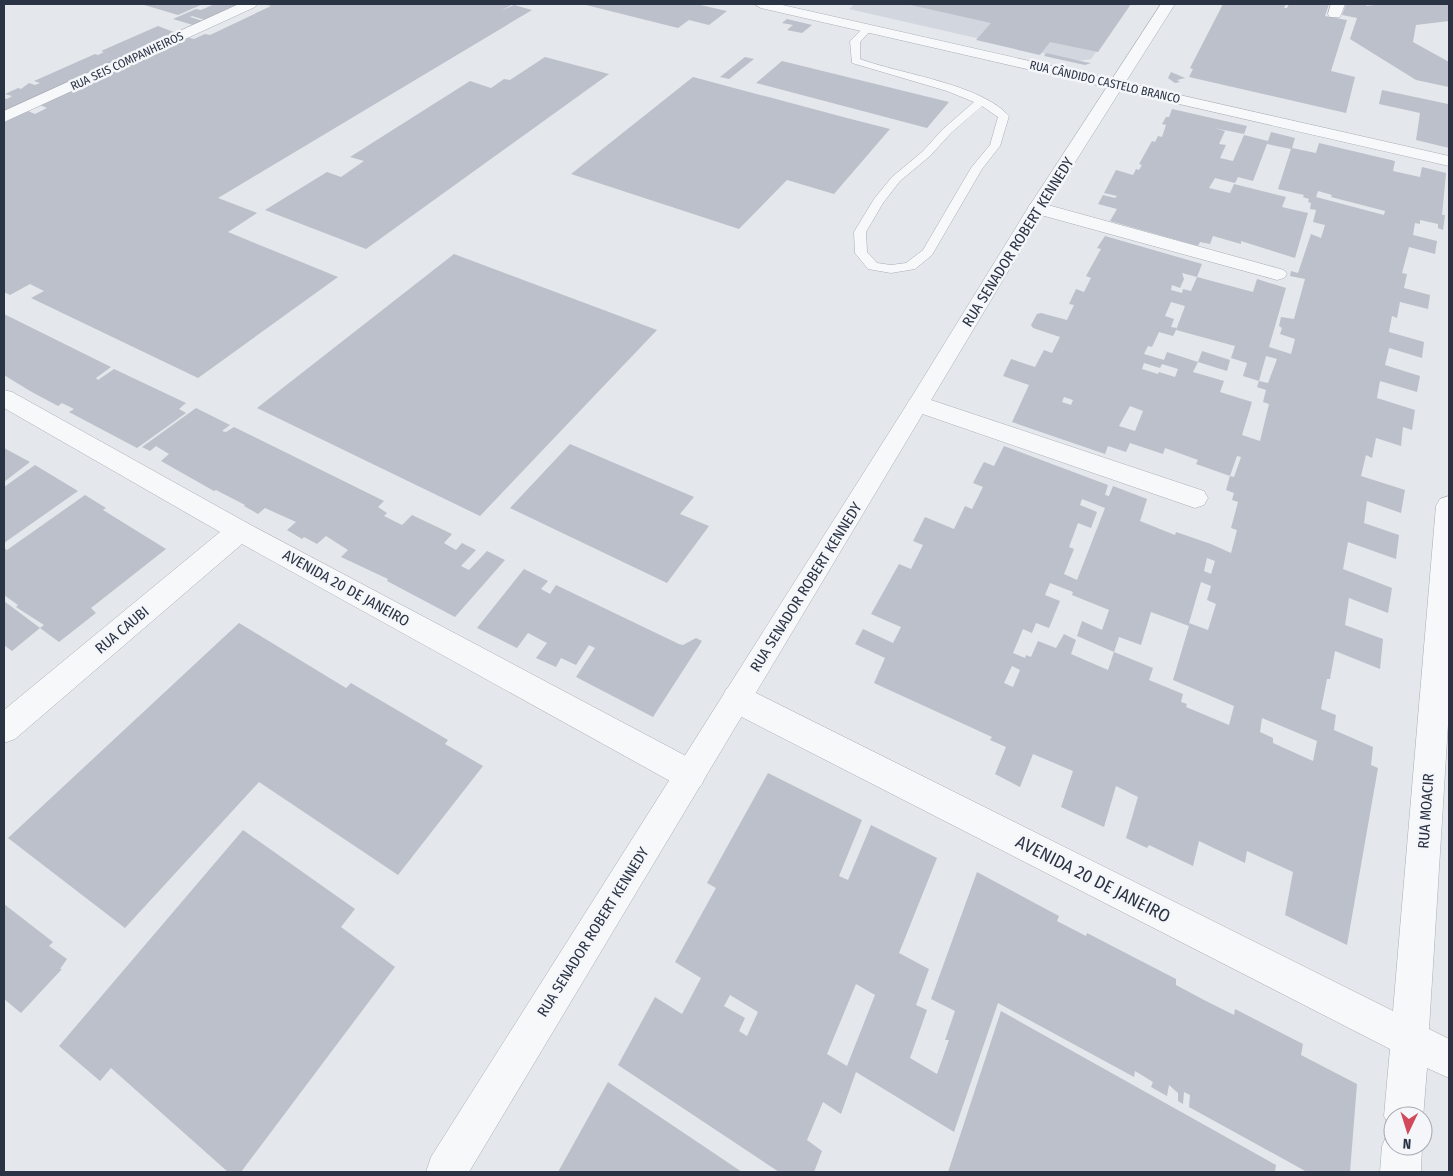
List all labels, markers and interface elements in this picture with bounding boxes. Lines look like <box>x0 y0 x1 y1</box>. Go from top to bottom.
street label: RUA SEIS COMPANHEIROS <box>68 29 186 93</box>
street label: RUA CÂNDIDO CASTELO BRANCO <box>1028 57 1182 106</box>
street label: RUA SENADOR ROBERT KENNEDY <box>958 153 1078 330</box>
street label: RUA SENADOR ROBERT KENNEDY <box>746 498 866 675</box>
street label: AVENIDA 20 DE JANEIRO <box>279 546 413 630</box>
street label: RUA CAUBI <box>92 602 152 658</box>
street label: RUA MOACIR <box>1414 773 1438 849</box>
street label: AVENIDA 20 DE JANEIRO <box>1012 830 1174 928</box>
street label: RUA SENADOR ROBERT KENNEDY <box>533 843 653 1020</box>
north arrow <box>1383 1106 1433 1156</box>
text: N <box>1402 1135 1412 1152</box>

